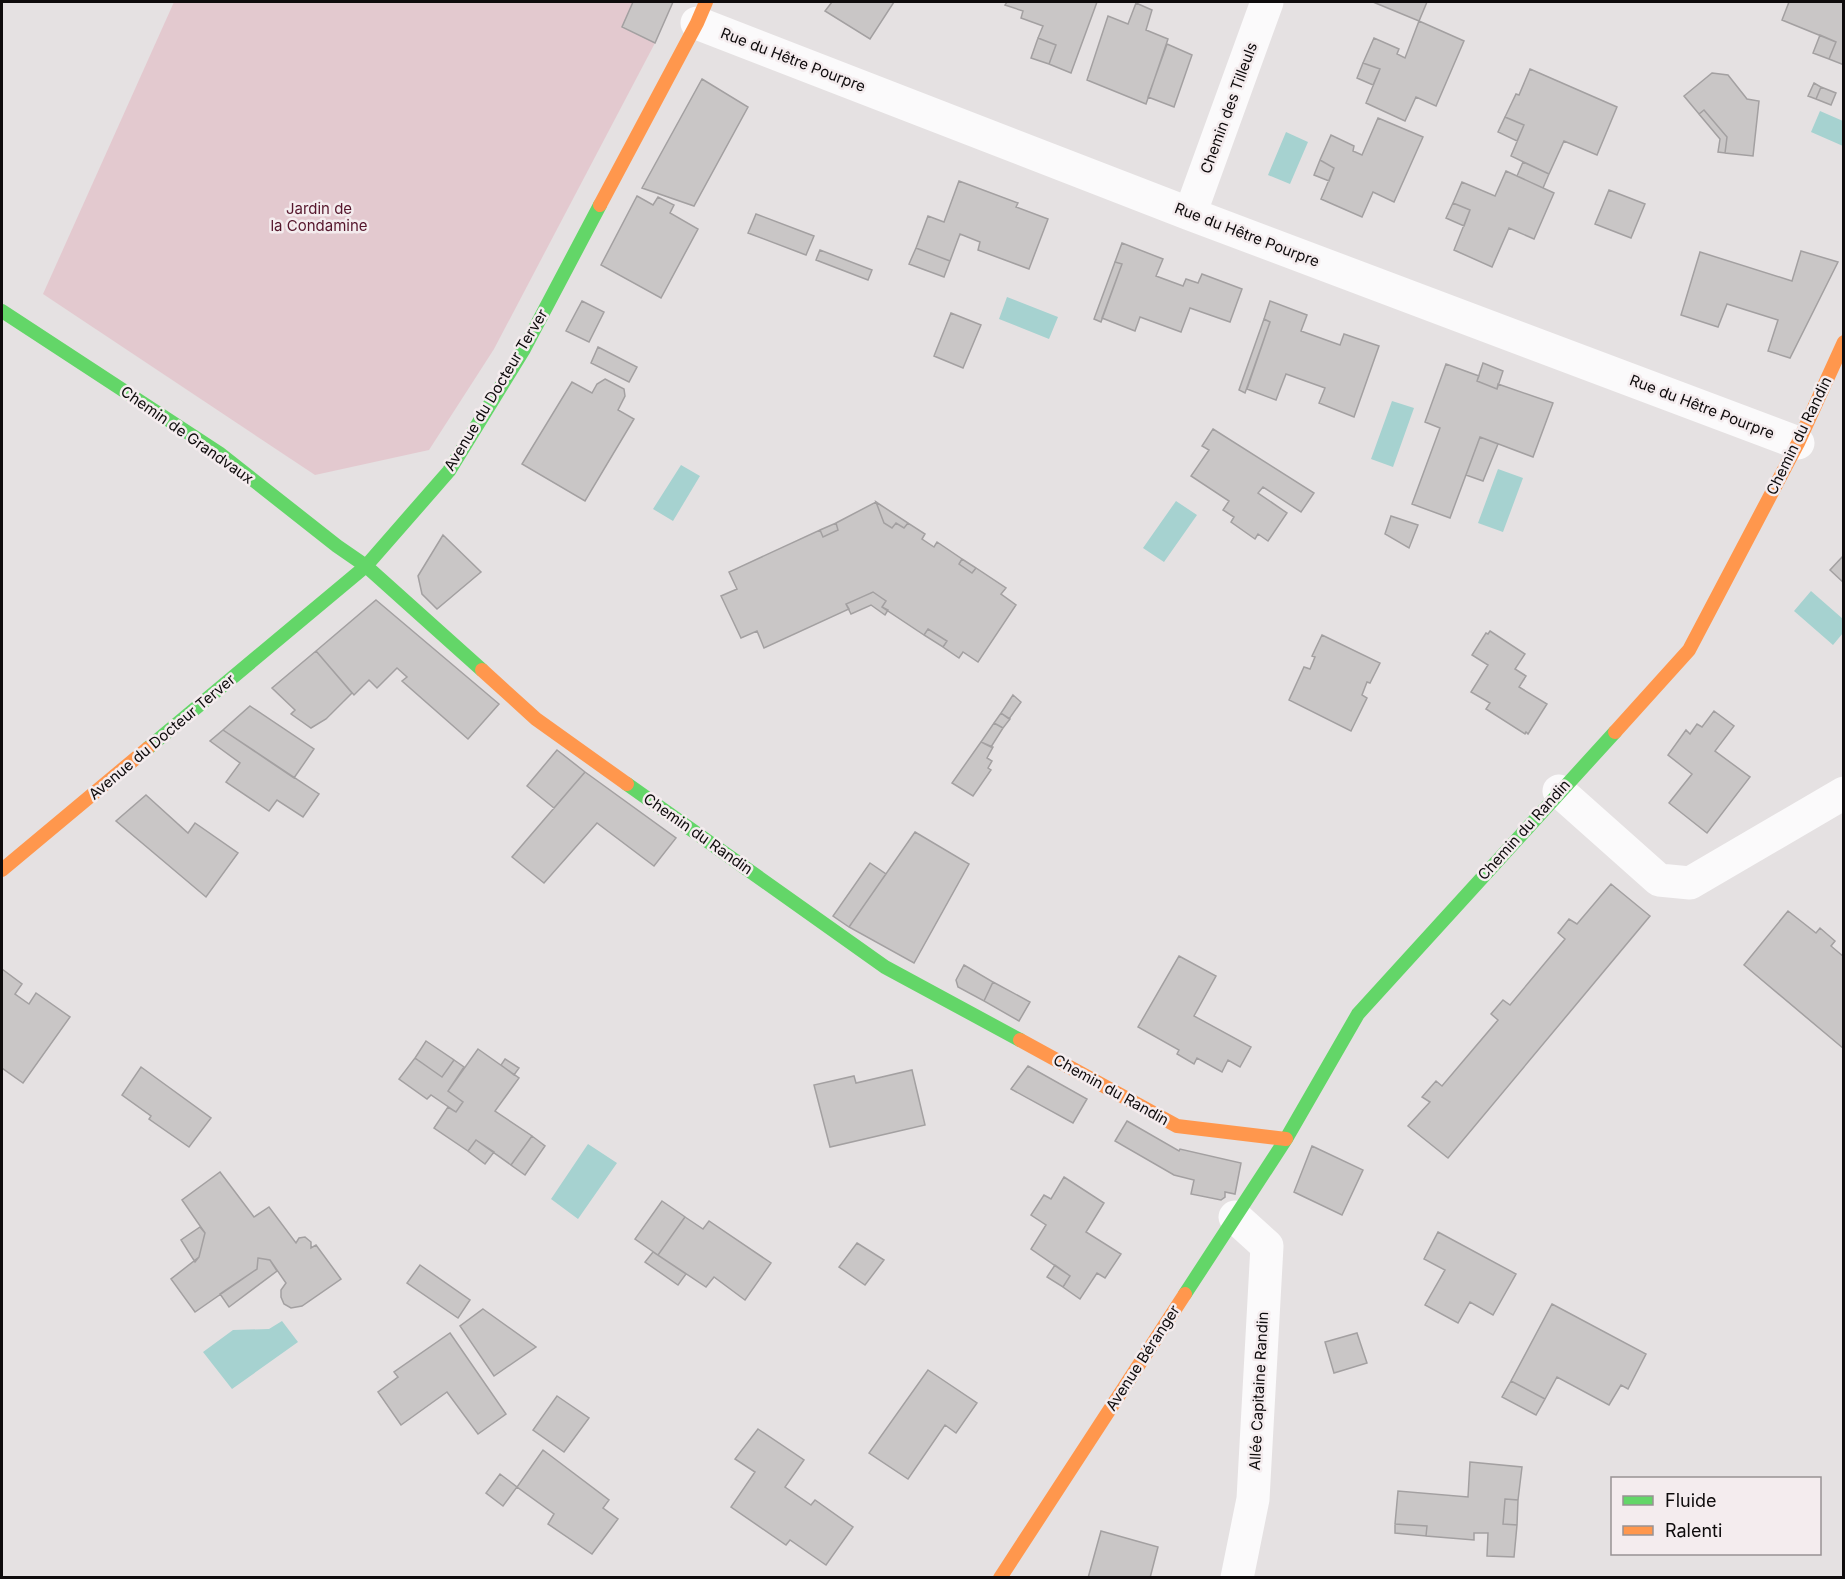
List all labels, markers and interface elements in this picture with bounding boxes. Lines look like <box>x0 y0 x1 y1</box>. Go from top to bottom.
street label: Rue du Hêtre Pourpre <box>718 23 868 96</box>
street label: Chemin des Tilleuls <box>1196 40 1261 176</box>
street label: Rue du Hêtre Pourpre <box>1172 198 1322 271</box>
park label: Jardin de la Condamine <box>270 199 368 235</box>
street label: Avenue du Docteur Terver <box>440 305 552 474</box>
street label: Rue du Hêtre Pourpre <box>1627 370 1777 443</box>
street label: Chemin du Randin <box>1762 374 1835 498</box>
street label: Chemin de Grandvaux <box>117 382 257 488</box>
street label: Avenue du Docteur Terver <box>85 670 239 804</box>
street label: Chemin du Randin <box>1473 775 1574 884</box>
street label: Chemin du Randin <box>640 789 757 878</box>
street label: Chemin du Randin <box>1050 1050 1172 1129</box>
street label: Avenue Béranger <box>1101 1301 1184 1414</box>
street label: Allée Capitaine Randin <box>1245 1311 1272 1471</box>
legend <box>1611 1477 1821 1555</box>
text: Fluide <box>1665 1490 1717 1511</box>
text: Ralenti <box>1665 1520 1722 1541</box>

